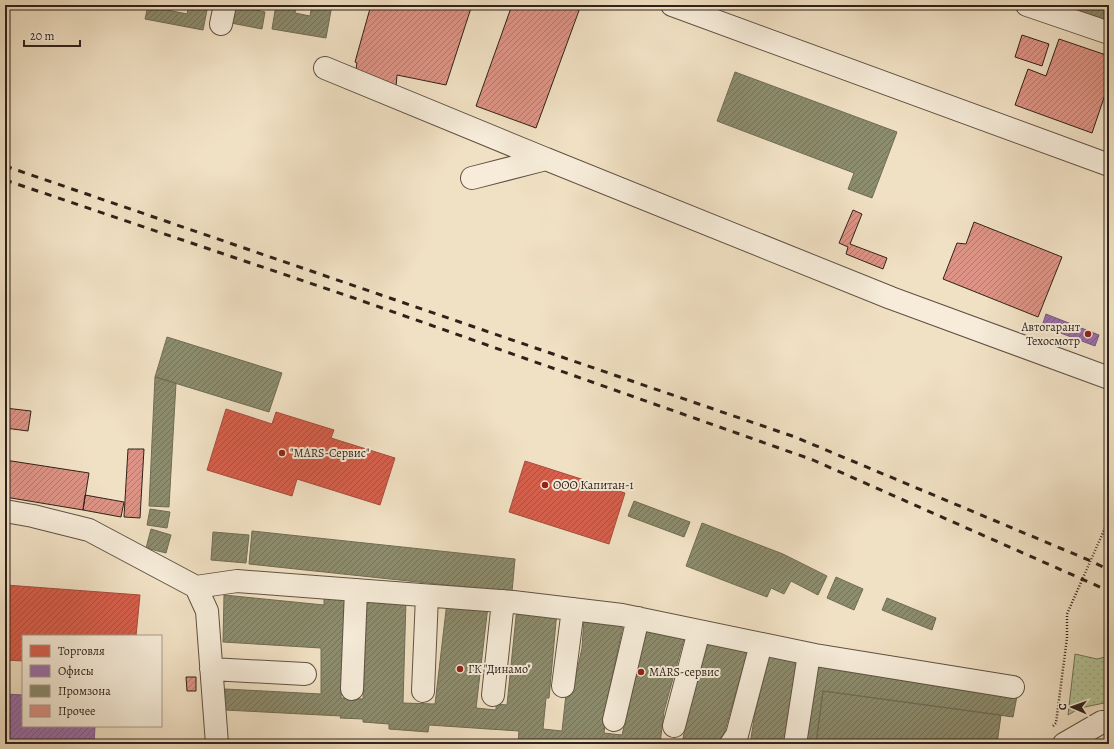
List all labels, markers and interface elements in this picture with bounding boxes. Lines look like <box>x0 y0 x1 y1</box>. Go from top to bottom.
scale bar <box>24 22 80 48</box>
text: 20 m <box>30 28 54 44</box>
place label: Автогарант Техосмотр <box>1020 319 1081 349</box>
marker: Автогарант Техосмотр <box>1083 329 1093 339</box>
place label: "MARS-Сервис" <box>290 445 370 461</box>
marker: "MARS-Сервис" <box>277 448 287 458</box>
place label: ООО Капитан-1 <box>553 477 634 493</box>
marker: ООО Капитан-1 <box>540 480 550 490</box>
legend <box>22 635 162 727</box>
text: Торговля <box>58 643 105 659</box>
place label: ГК "Динамо" <box>468 661 531 677</box>
text: Офисы <box>58 663 94 679</box>
marker: ГК "Динамо" <box>455 664 465 674</box>
place label: MARS-сервис <box>649 664 719 680</box>
marker: MARS-сервис <box>636 667 646 677</box>
text: Промзона <box>58 683 111 699</box>
north arrow <box>1052 687 1092 727</box>
text: Прочее <box>58 703 96 719</box>
text: С <box>1055 703 1070 710</box>

